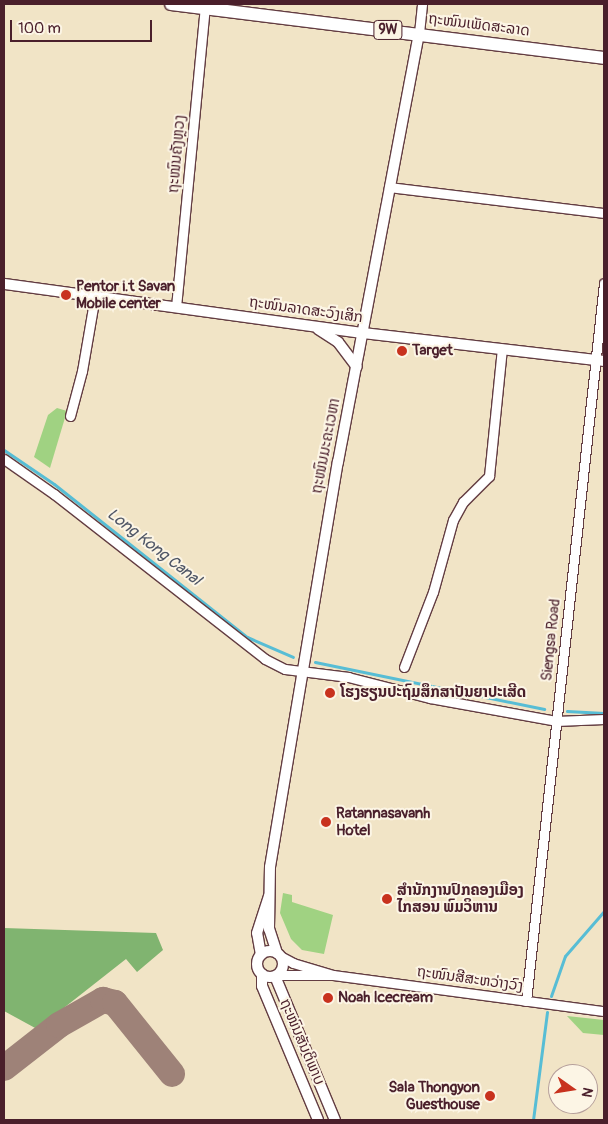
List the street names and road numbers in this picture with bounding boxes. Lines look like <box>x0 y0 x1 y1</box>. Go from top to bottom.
street label: ຖະໜົນເພັດສະລາດ <box>427 10 531 40</box>
road number: 9W <box>373 18 403 42</box>
street label: ຖະໜົນຄັງຫຼວງ <box>165 114 189 194</box>
street label: ຖະໜົນລາດສະວົງເສິກ <box>248 293 364 327</box>
street label: ຖະໜົນມະຄະເວຫາ <box>308 397 344 495</box>
street label: Siengsa Road <box>538 598 564 682</box>
street label: ຖະໜົນສີສະຫວ່າງວົງ <box>416 963 524 995</box>
street label: ຖະໜົນສັນຕິພາບ <box>276 996 328 1088</box>

